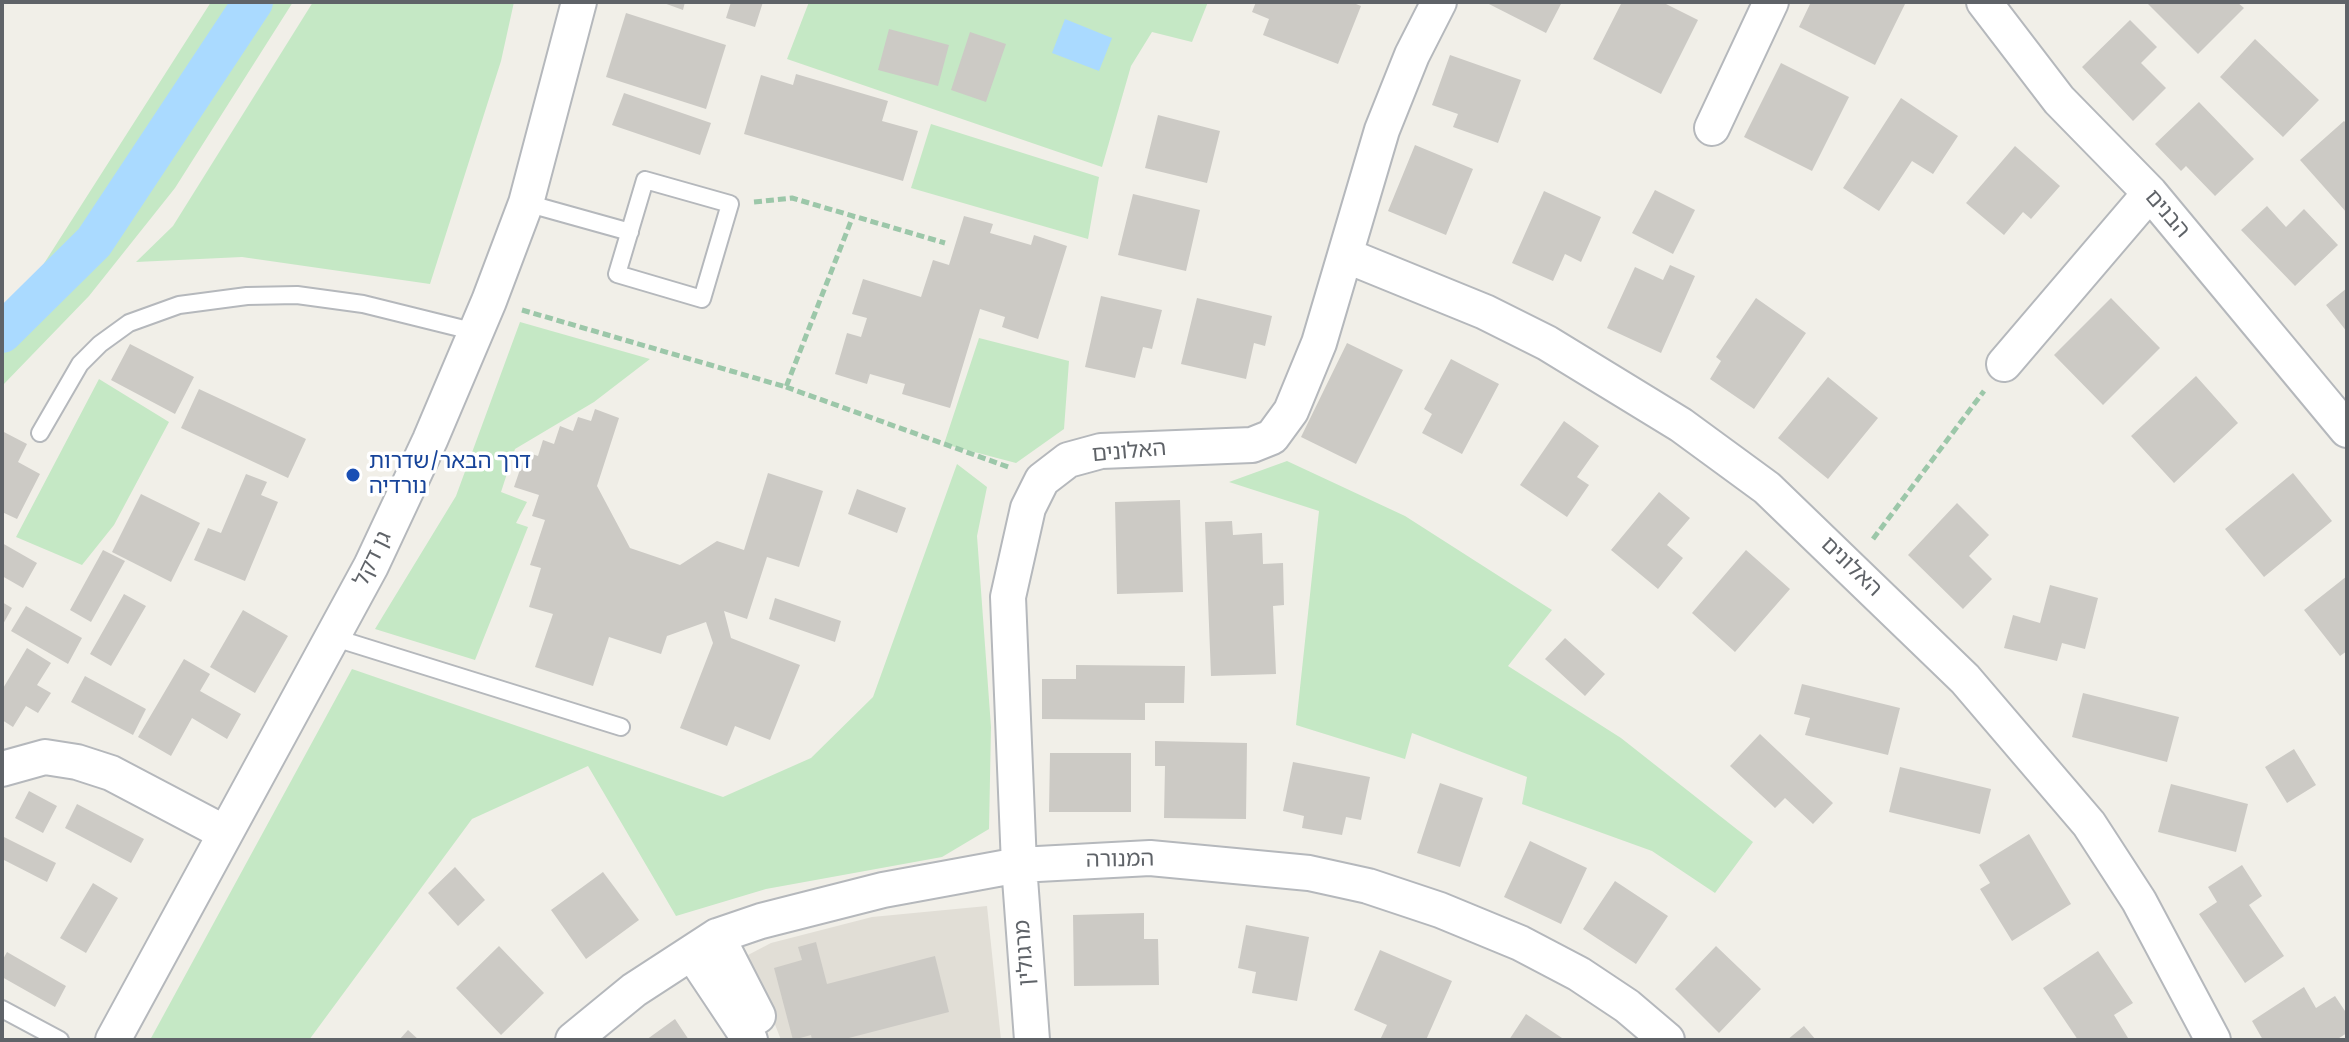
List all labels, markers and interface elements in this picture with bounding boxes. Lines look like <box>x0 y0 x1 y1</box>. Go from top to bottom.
street label: הבנים <box>2139 184 2195 244</box>
street label: האלונים <box>1091 436 1167 468</box>
place label: דרך הבאר/שדרות נורדיה <box>369 449 531 500</box>
marker: דרך הבאר/שדרות נורדיה <box>344 466 362 484</box>
street label: גן דקל <box>348 527 398 591</box>
street label: האלונים <box>1815 532 1887 602</box>
street label: המנורה <box>1086 846 1154 874</box>
street label: מרגולין <box>1010 919 1040 987</box>

